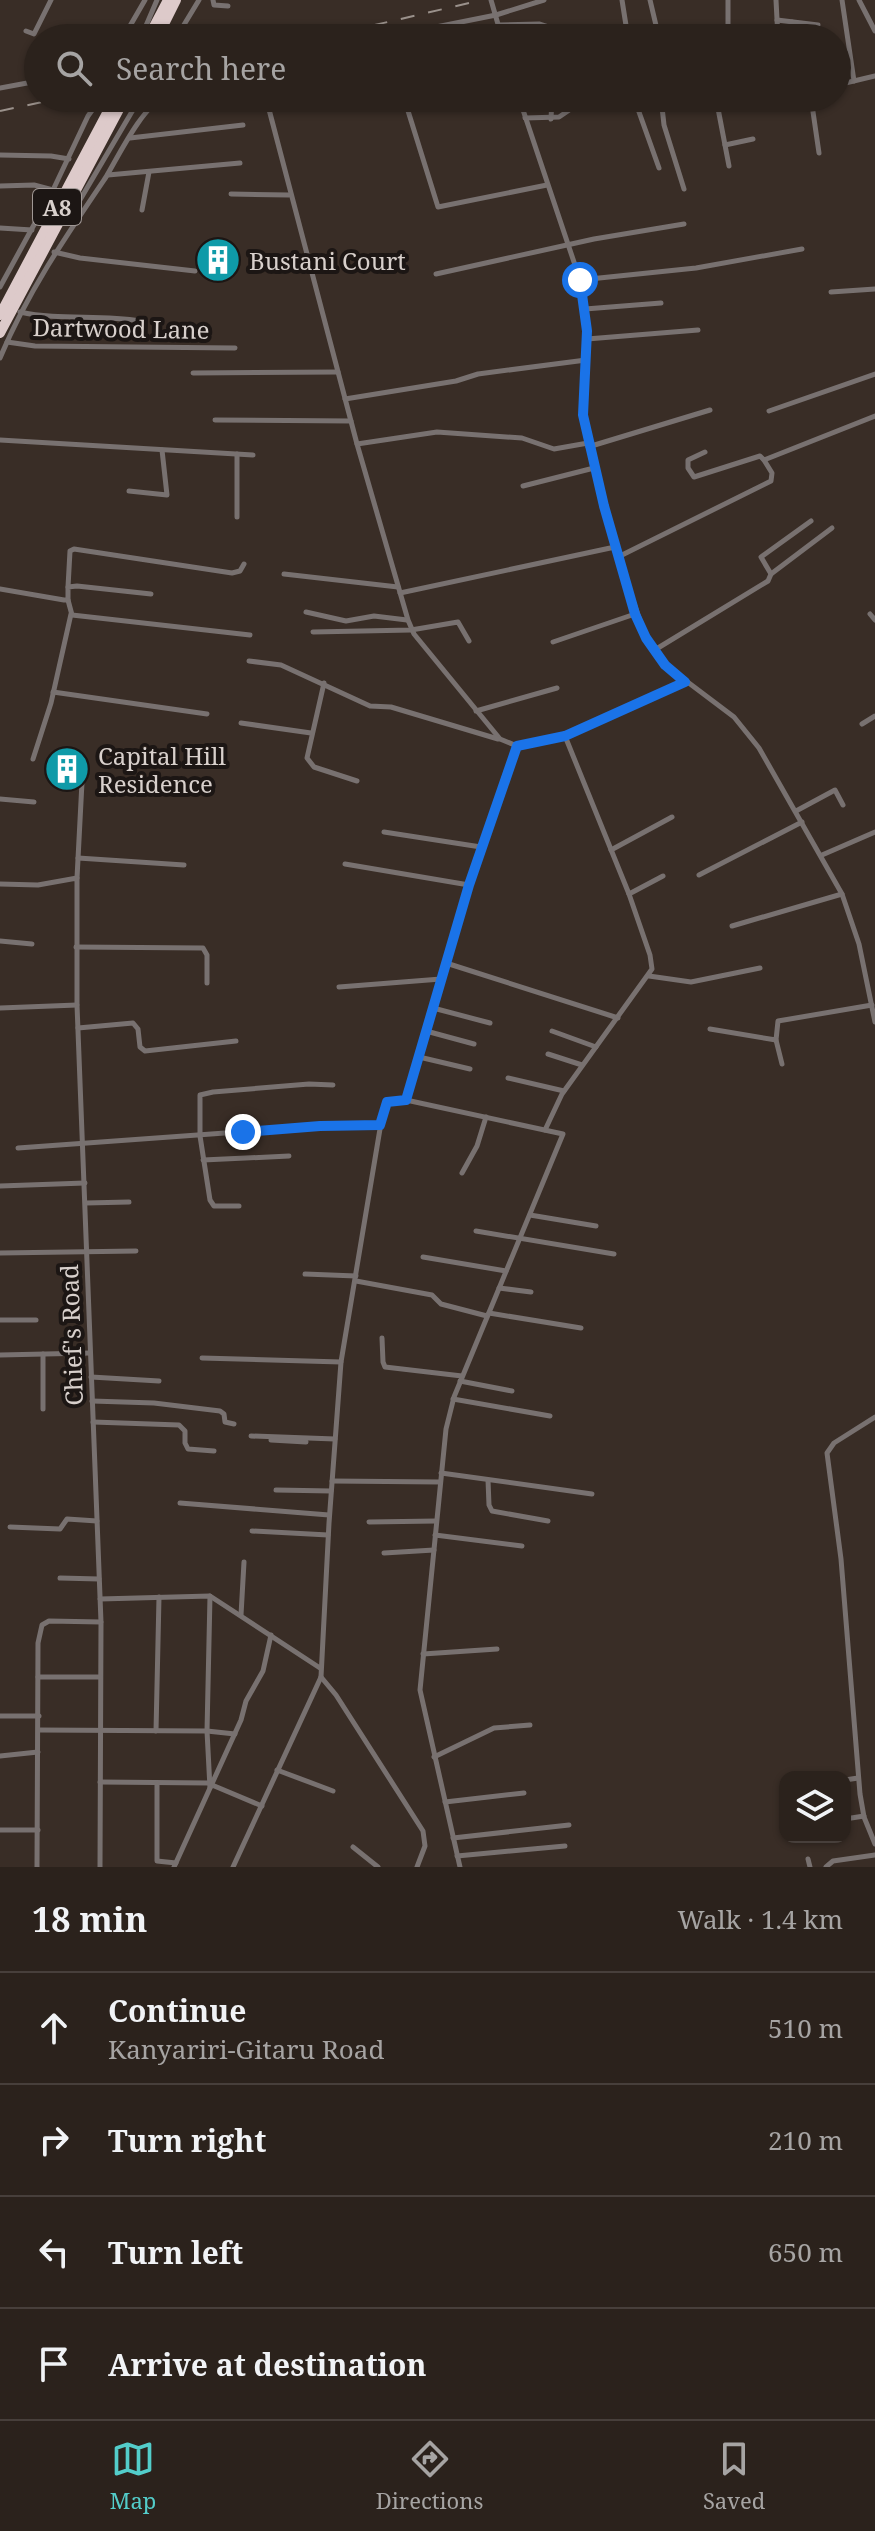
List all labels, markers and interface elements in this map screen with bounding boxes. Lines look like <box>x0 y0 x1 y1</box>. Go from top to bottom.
search box <box>24 24 851 112</box>
icon: search <box>52 46 96 90</box>
text: Search here <box>116 48 286 89</box>
road number: A8 <box>33 189 81 225</box>
building icon: Bustani Court <box>194 236 242 284</box>
place label: Bustani Court <box>249 244 406 277</box>
route start <box>562 262 598 298</box>
street label: Dartwood Lane <box>32 310 210 346</box>
place label: Capital Hill Residence <box>98 739 226 800</box>
building icon: Capital Hill Residence <box>43 745 91 793</box>
route end <box>225 1114 261 1150</box>
street label: Chief's Road <box>52 1263 90 1406</box>
map controls <box>779 1771 851 1843</box>
button: layers <box>779 1771 851 1843</box>
text: 18 min <box>32 1896 147 1942</box>
text: Walk · 1.4 km <box>678 1901 843 1937</box>
text: Continue <box>108 1990 246 2031</box>
icon: ahead <box>32 2006 76 2050</box>
text: 510 m <box>768 2010 843 2046</box>
text: Kanyariri-Gitaru Road <box>108 2031 384 2067</box>
icon: right <box>32 2118 76 2162</box>
text: Turn right <box>108 2120 266 2161</box>
text: 210 m <box>768 2122 843 2158</box>
icon: left <box>32 2230 76 2274</box>
text: Turn left <box>108 2232 243 2273</box>
text: 650 m <box>768 2234 843 2270</box>
icon: arrive <box>32 2342 76 2386</box>
text: Arrive at destination <box>108 2344 427 2385</box>
tab: Map <box>110 2437 156 2515</box>
tab: Directions <box>376 2437 483 2515</box>
tab: Saved <box>703 2437 765 2515</box>

